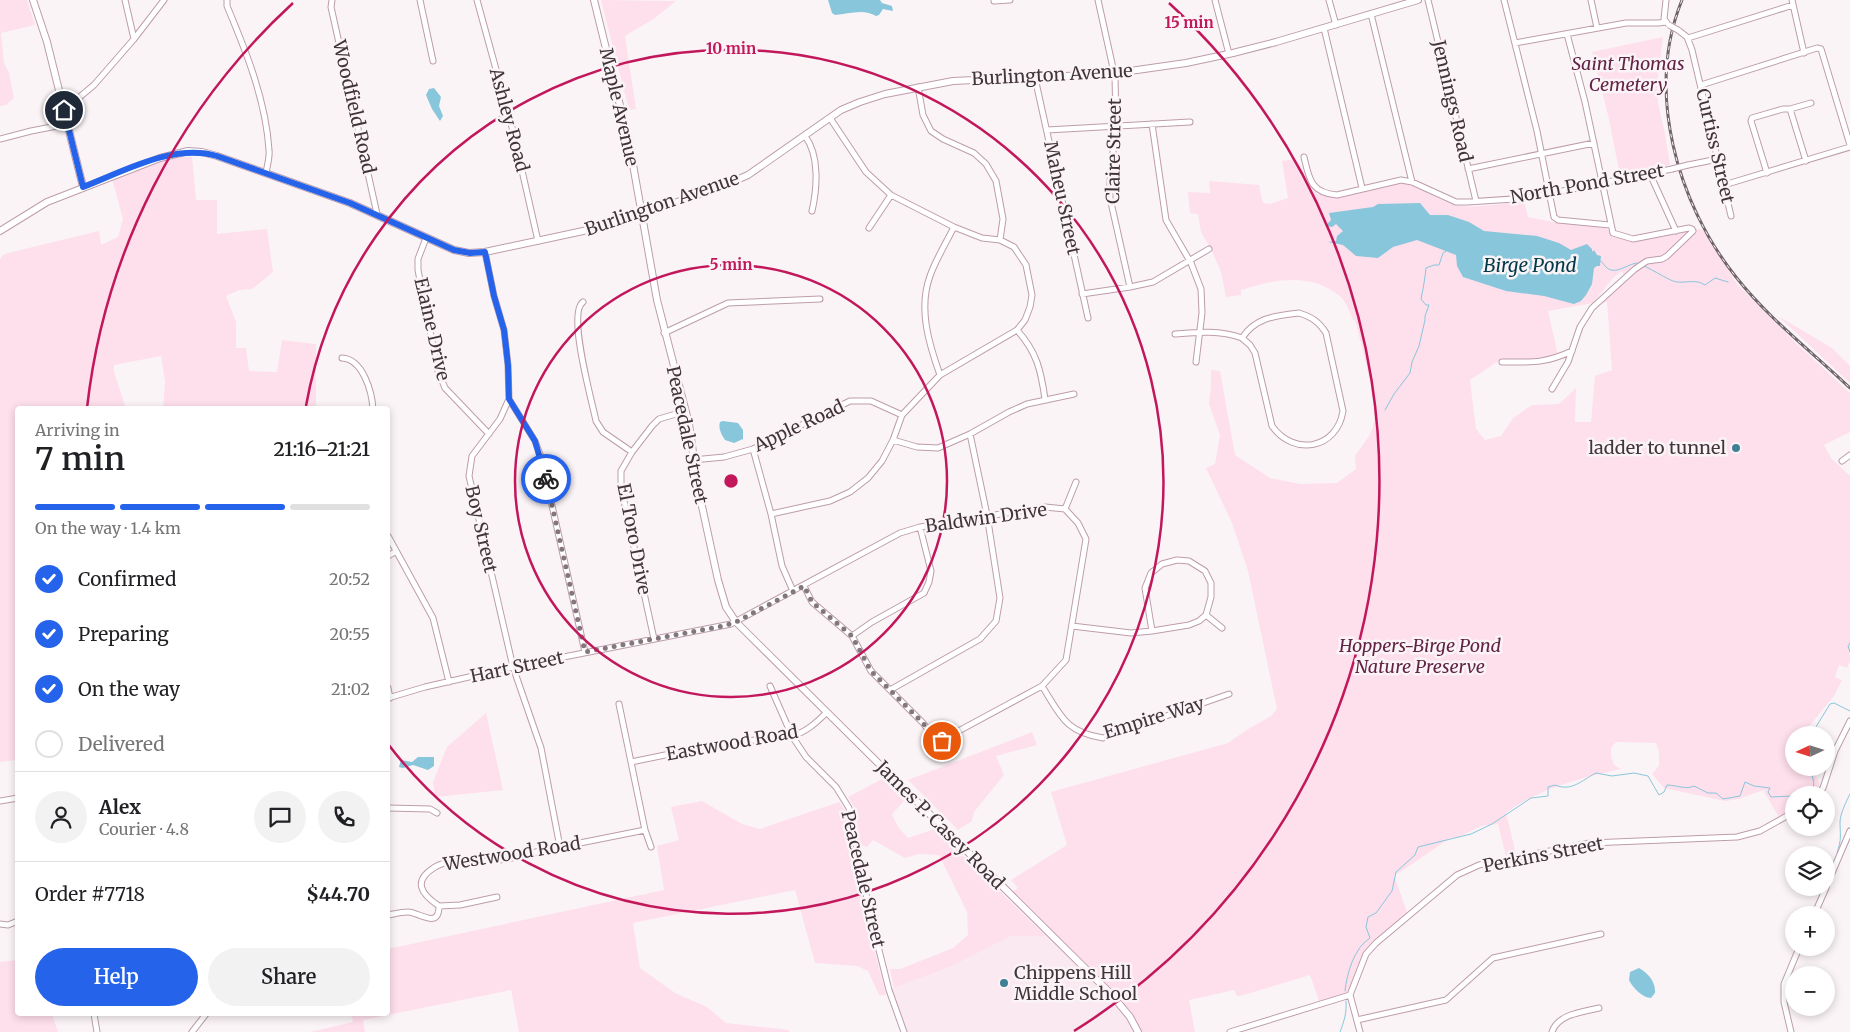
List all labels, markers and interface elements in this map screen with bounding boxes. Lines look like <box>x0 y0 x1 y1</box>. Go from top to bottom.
text: 15 min <box>1164 13 1214 32</box>
street label: Woodfield Road <box>328 37 381 176</box>
street label: Jennings Road <box>1427 37 1478 164</box>
text: 10 min <box>706 39 756 58</box>
street label: Maple Avenue <box>595 46 644 168</box>
park label: Saint Thomas Cemetery <box>1571 52 1685 96</box>
street label: Burlington Avenue <box>971 59 1133 90</box>
street label: Ashley Road <box>484 64 534 174</box>
street label: Curtiss Street <box>1691 86 1740 206</box>
pin <box>43 89 85 131</box>
icon: home <box>50 96 78 124</box>
street label: Claire Street <box>1101 98 1126 204</box>
street label: Maheu Street <box>1039 139 1086 257</box>
street label: North Pond Street <box>1508 159 1666 208</box>
street label: Burlington Avenue <box>582 166 742 241</box>
water label: Birge Pond <box>1483 253 1577 277</box>
text: 5 min <box>710 255 752 274</box>
street label: Elaine Drive <box>409 275 456 383</box>
street label: Peacedale Street <box>662 364 713 506</box>
street label: Apple Road <box>749 394 848 457</box>
text: Arriving in <box>35 420 120 440</box>
place label: ladder to tunnel <box>1589 436 1726 459</box>
text: 21:16–21:21 <box>274 437 370 461</box>
text: 7 min <box>35 439 125 479</box>
marker: ladder to tunnel <box>1730 442 1742 454</box>
courier <box>521 454 571 504</box>
icon: bike <box>532 465 560 493</box>
centre of rings <box>722 472 740 490</box>
street label: El Toro Drive <box>612 481 657 597</box>
street label: Boy Street <box>460 483 503 575</box>
street label: Baldwin Drive <box>924 498 1048 537</box>
text: On the way · 1.4 km <box>35 518 181 538</box>
icon: check <box>35 565 63 593</box>
text: Confirmed <box>78 567 176 591</box>
text: 20:52 <box>329 569 370 589</box>
icon: check <box>35 620 63 648</box>
text: Preparing <box>78 622 169 646</box>
text: 20:55 <box>329 624 370 644</box>
park label: Hoppers-Birge Pond Nature Preserve <box>1338 634 1502 678</box>
street label: Hart Street <box>468 645 566 688</box>
icon: check <box>35 675 63 703</box>
text: On the way <box>78 677 180 701</box>
text: 21:02 <box>331 679 370 699</box>
street label: Empire Way <box>1101 691 1207 744</box>
street label: Eastwood Road <box>664 720 800 765</box>
pin <box>921 720 963 762</box>
north arrow <box>1785 726 1835 776</box>
map controls <box>1785 726 1835 1016</box>
icon: bag <box>928 727 956 755</box>
text: Delivered <box>78 732 165 756</box>
street label: James P. Casey Road <box>870 755 1010 894</box>
button: locate <box>1785 786 1835 836</box>
button: person <box>35 791 87 843</box>
button: chat <box>254 791 306 843</box>
button: phone <box>318 791 370 843</box>
text: Alex <box>99 795 141 819</box>
street label: Peacedale Street <box>836 808 890 950</box>
text: Courier · 4.8 <box>99 819 189 839</box>
street label: Westwood Road <box>441 831 582 876</box>
street label: Perkins Street <box>1481 832 1605 877</box>
button: layers <box>1785 846 1835 896</box>
text: Order #7718 <box>35 882 145 906</box>
text: $44.70 <box>306 882 370 906</box>
button: + <box>1785 906 1835 956</box>
button: Help <box>35 948 198 1006</box>
button: Share <box>208 948 370 1006</box>
place label: Chippens Hill Middle School <box>1014 961 1138 1005</box>
button: − <box>1785 966 1835 1016</box>
marker: Chippens Hill Middle School <box>998 977 1010 989</box>

